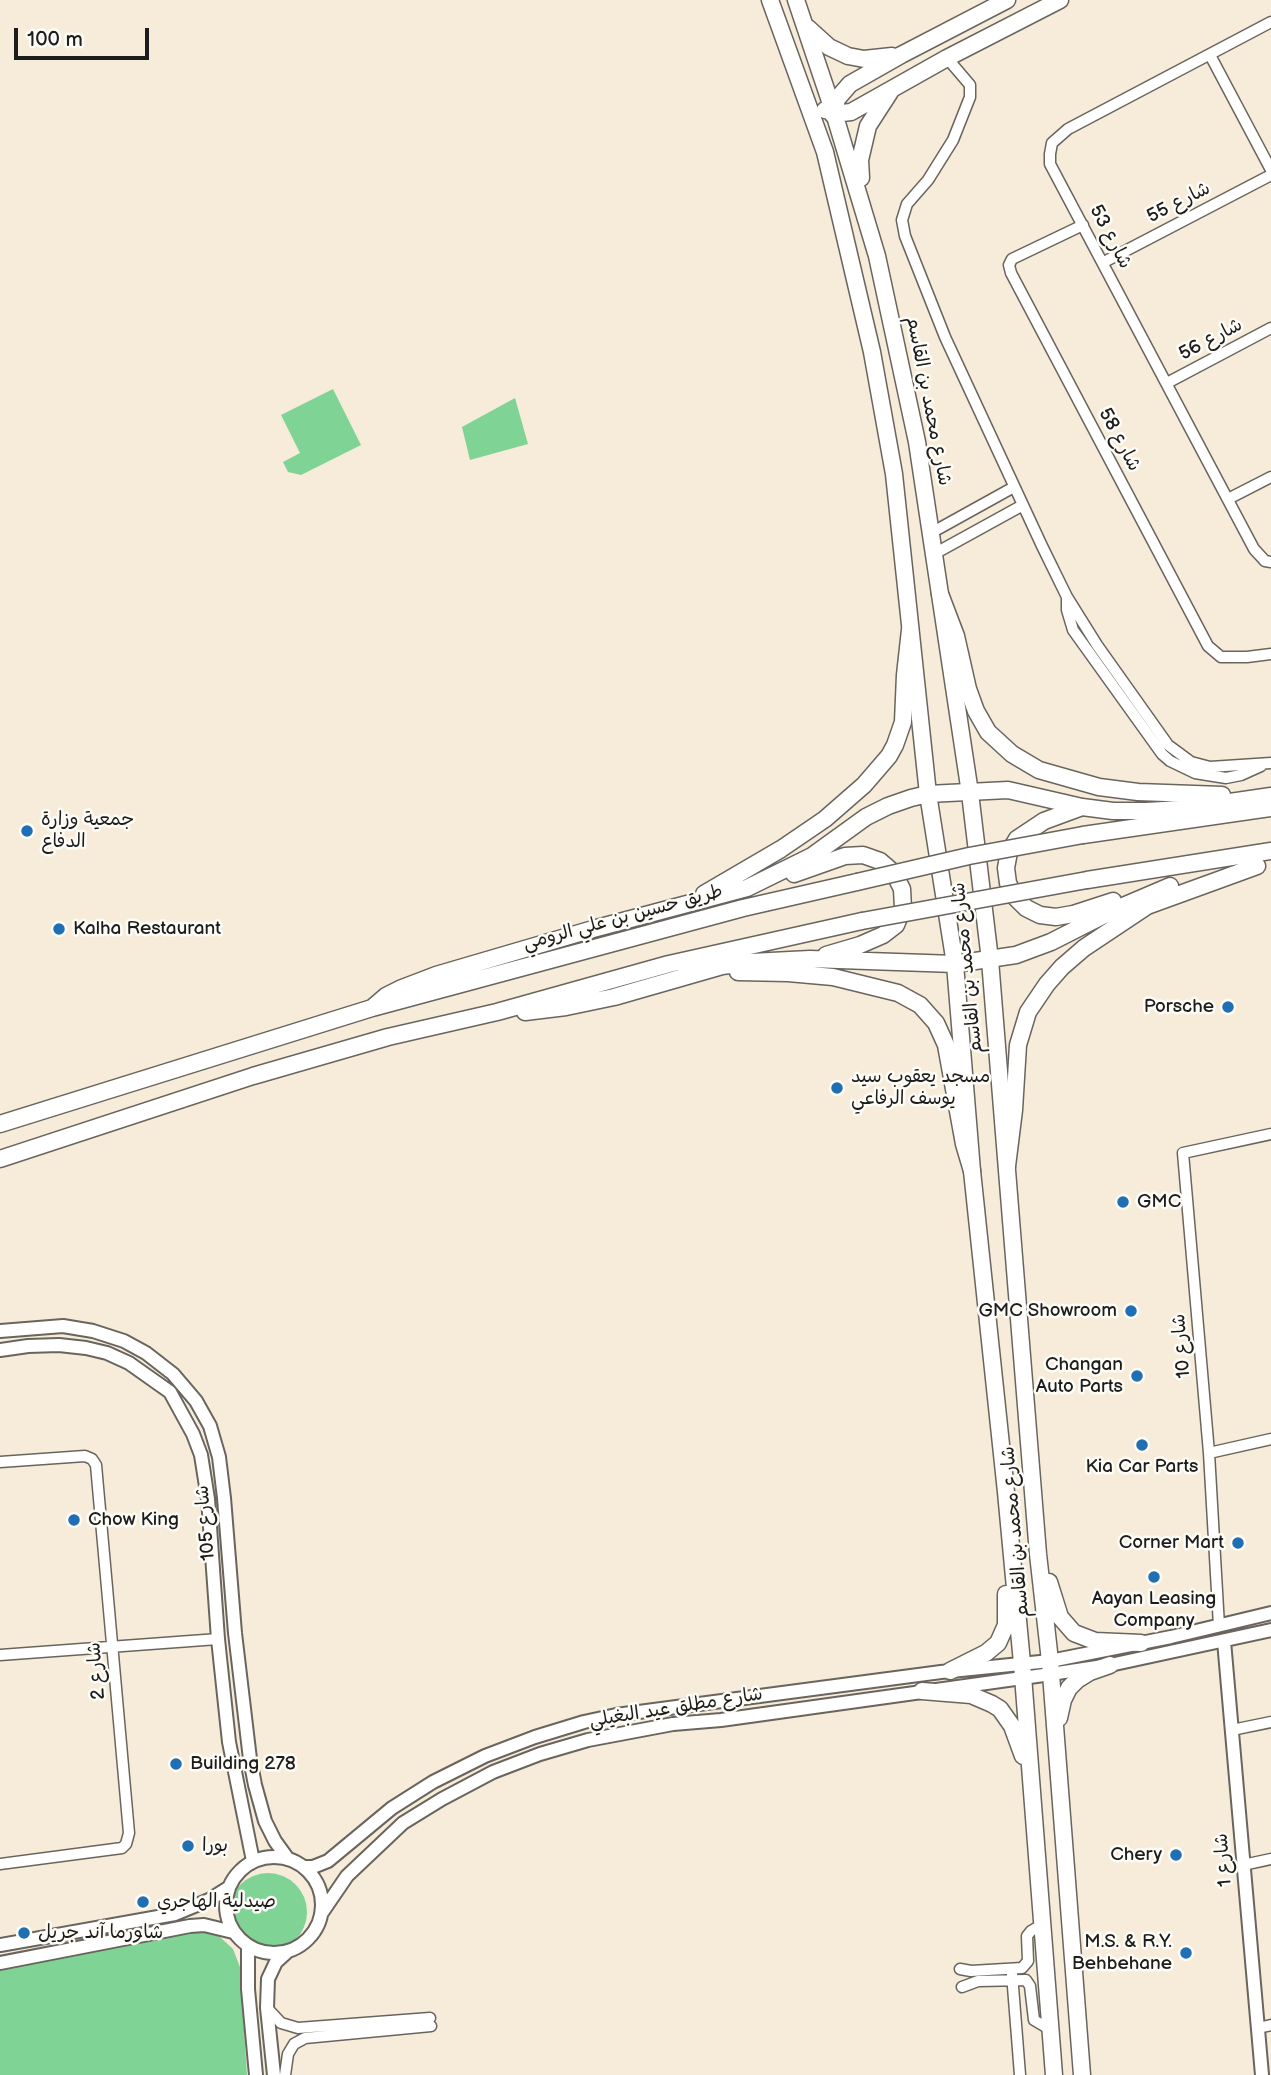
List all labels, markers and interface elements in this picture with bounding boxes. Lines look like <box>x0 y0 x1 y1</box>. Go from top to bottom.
scale bar <box>18 14 152 58</box>
text: 100 m <box>27 27 83 52</box>
street label: شارع 55 <box>1144 177 1214 229</box>
street label: شارع 53 <box>1084 201 1136 273</box>
street label: شارع محمد بن القاسم <box>900 314 956 488</box>
street label: شارع 56 <box>1175 314 1247 366</box>
street label: شارع 58 <box>1093 405 1145 475</box>
place label: جمعية وزارة الدفاع <box>41 809 134 853</box>
marker: جمعية وزارة الدفاع <box>19 823 35 839</box>
street label: طريق حسين بن علي الرومي <box>521 880 725 956</box>
street label: شارع محمد بن القاسم <box>948 881 988 1055</box>
place label: Kalha Restaurant <box>73 918 221 940</box>
marker: Kalha Restaurant <box>51 921 67 937</box>
place label: Porsche <box>1144 996 1214 1018</box>
marker: Porsche <box>1220 999 1236 1015</box>
place label: مسجد يعقوب سيد يوسف الرفاعي <box>851 1066 990 1110</box>
marker: مسجد يعقوب سيد يوسف الرفاعي <box>829 1080 845 1096</box>
place label: GMC <box>1137 1191 1181 1213</box>
marker: GMC <box>1115 1194 1131 1210</box>
place label: GMC Showroom <box>979 1300 1117 1322</box>
marker: GMC Showroom <box>1123 1303 1139 1319</box>
street label: شارع 10 <box>1168 1313 1196 1379</box>
place label: Changan Auto Parts <box>1036 1354 1123 1398</box>
marker: Changan Auto Parts <box>1129 1368 1145 1384</box>
marker: Kia Car Parts <box>1134 1437 1150 1453</box>
street label: شارع محمد بن القاسم <box>997 1445 1035 1619</box>
place label: Kia Car Parts <box>1086 1456 1198 1478</box>
street label: شارع 105 <box>191 1484 221 1562</box>
place label: Chow King <box>88 1509 179 1531</box>
marker: Chow King <box>66 1512 82 1528</box>
place label: Corner Mart <box>1119 1532 1224 1554</box>
marker: Corner Mart <box>1230 1535 1246 1551</box>
marker: Aayan Leasing Company <box>1146 1569 1162 1585</box>
place label: Aayan Leasing Company <box>1092 1588 1216 1632</box>
street label: شارع 2 <box>83 1641 111 1701</box>
street label: شارع مطلق عيد البغيلي <box>588 1683 764 1733</box>
place label: Building 278 <box>190 1753 296 1775</box>
marker: Building 278 <box>168 1756 184 1772</box>
street label: شارع 1 <box>1210 1832 1238 1888</box>
place label: بورا <box>202 1835 228 1857</box>
marker: بورا <box>180 1838 196 1854</box>
place label: Chery <box>1110 1844 1162 1866</box>
marker: Chery <box>1168 1847 1184 1863</box>
place label: صيدلية الهاجري <box>157 1891 276 1913</box>
marker: صيدلية الهاجري <box>135 1894 151 1910</box>
place label: شاورما آند جريل <box>38 1922 163 1944</box>
marker: شاورما آند جريل <box>16 1925 32 1941</box>
place label: M.S. & R.Y. Behbehane <box>1072 1931 1172 1975</box>
marker: M.S. & R.Y. Behbehane <box>1178 1945 1194 1961</box>

